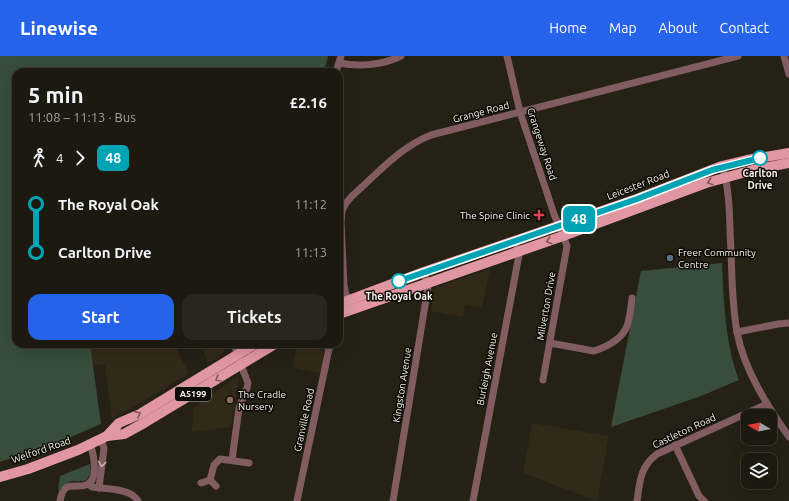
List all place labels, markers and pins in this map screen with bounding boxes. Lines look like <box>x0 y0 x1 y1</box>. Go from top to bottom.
marker: Carlton Drive <box>752 150 768 166</box>
place label: Carlton Drive <box>742 168 778 191</box>
marker: The Spine Clinic <box>533 209 545 221</box>
place label: The Spine Clinic <box>460 210 530 221</box>
place label: Freer Community Centre <box>678 247 756 270</box>
marker: Freer Community Centre <box>665 253 675 263</box>
marker: The Royal Oak <box>391 273 407 289</box>
place label: The Royal Oak <box>365 291 433 302</box>
place label: The Cradle Nursery <box>238 389 286 412</box>
marker: The Cradle Nursery <box>225 395 235 405</box>

